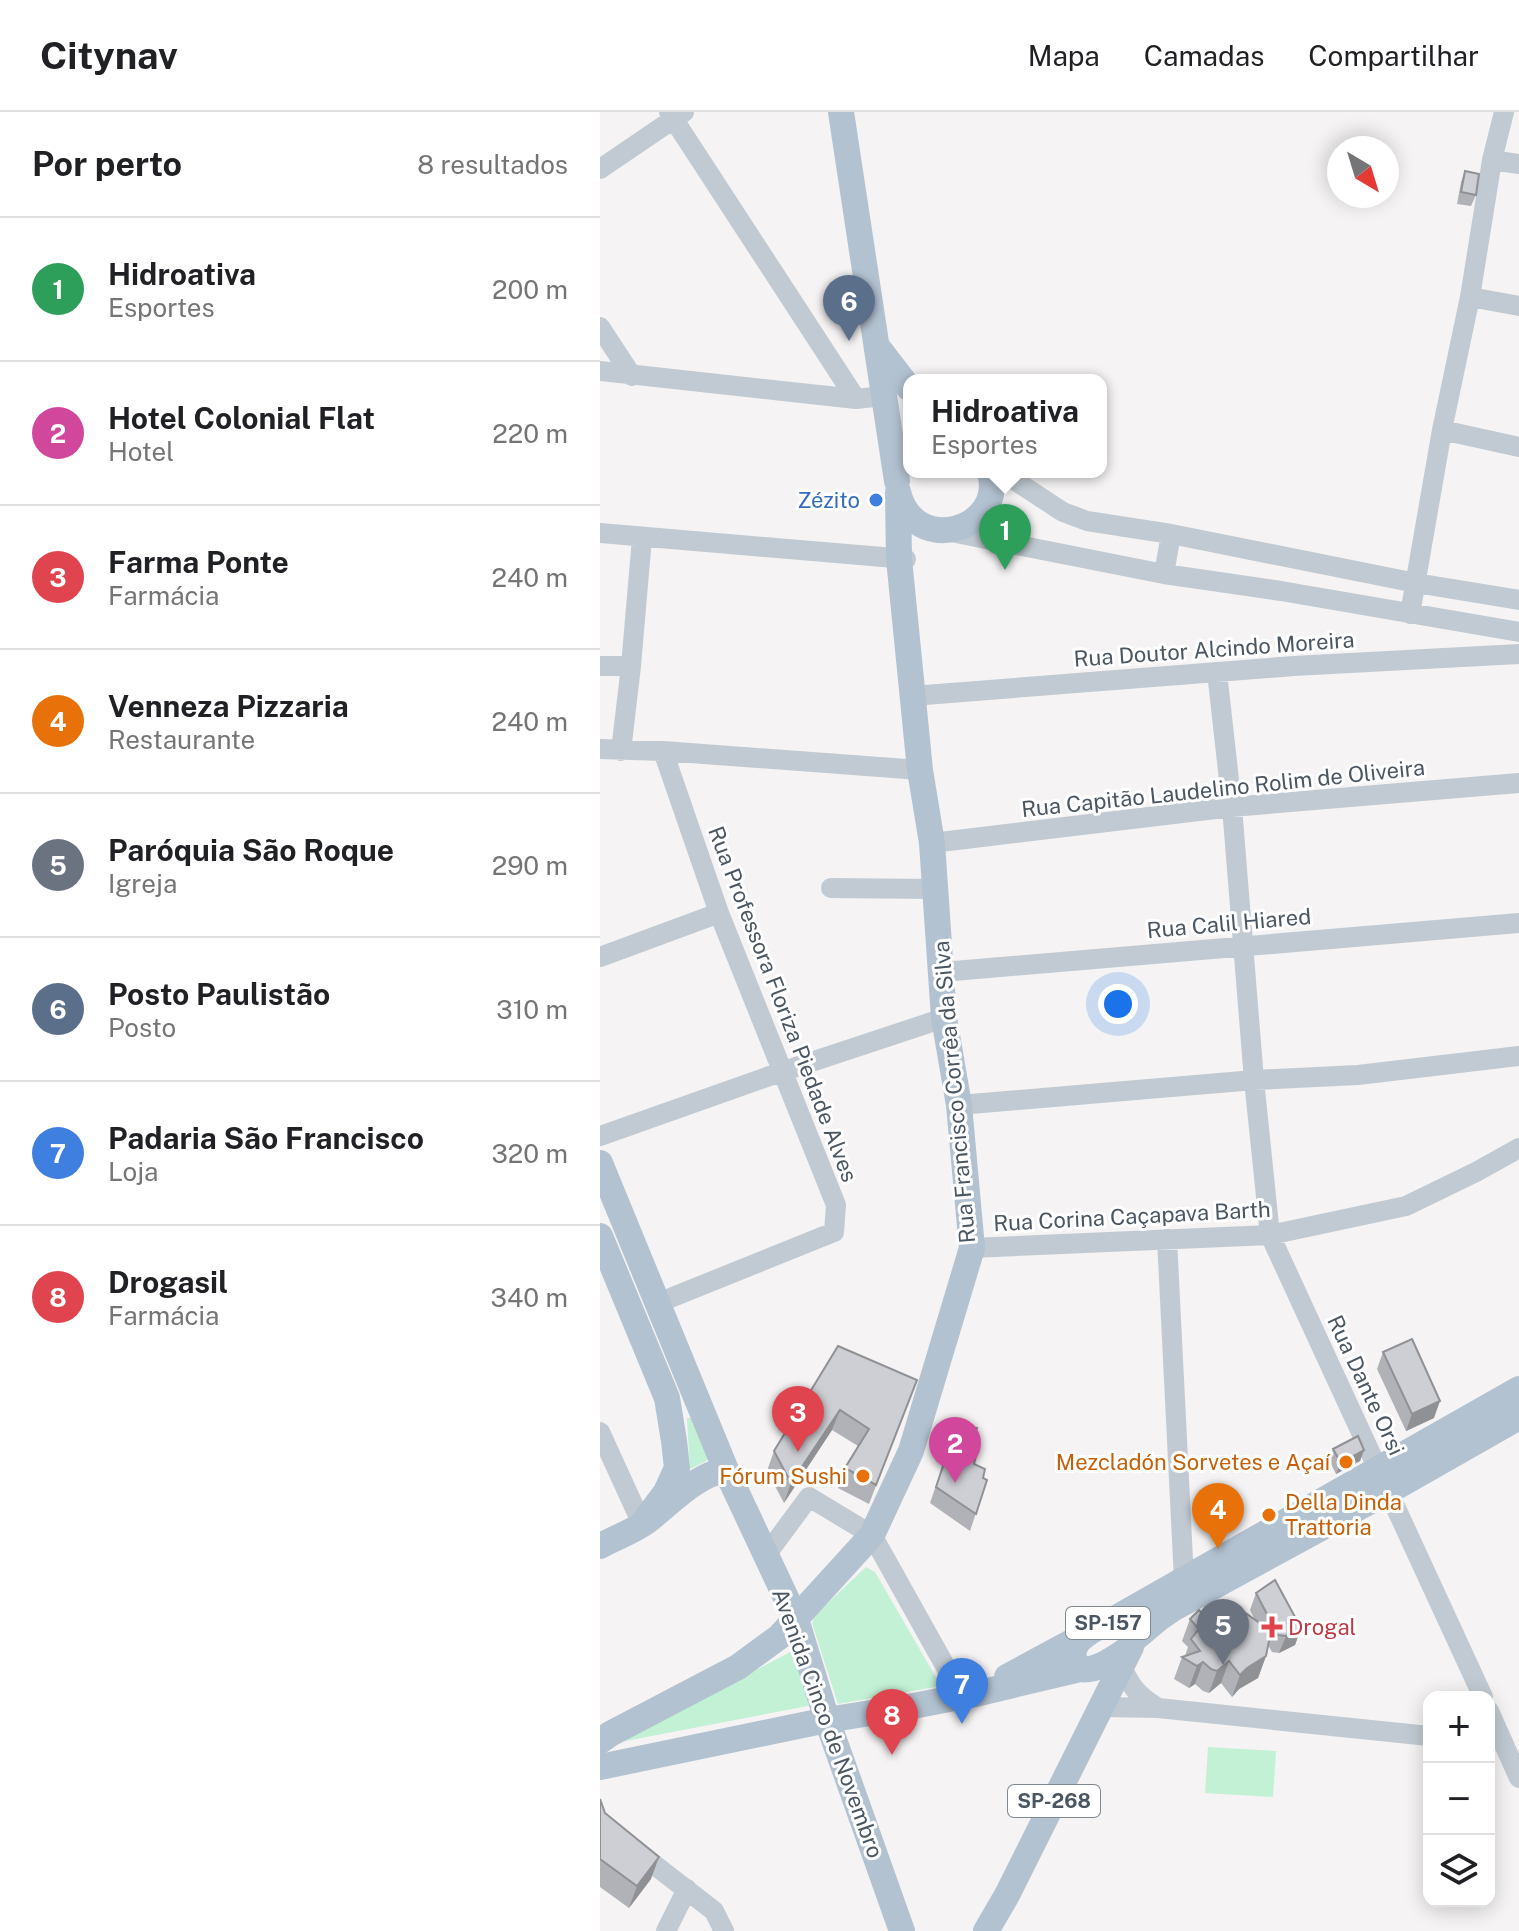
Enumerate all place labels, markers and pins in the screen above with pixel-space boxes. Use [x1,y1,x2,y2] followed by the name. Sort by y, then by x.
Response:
[823,275,875,341] pin: 6
[797,487,860,513] place label: Zézito
[867,491,885,509] marker: Zézito
[979,504,1031,570] pin: 1
[772,1386,824,1452] pin: 3
[929,1417,981,1483] pin: 2
[1056,1449,1331,1475] place label: Mezcladón Sorvetes e Açaí
[1337,1453,1355,1471] marker: Mezcladón Sorvetes e Açaí
[719,1463,847,1489] place label: Fórum Sushi
[854,1467,872,1485] marker: Fórum Sushi
[1192,1483,1244,1549] pin: 4
[1285,1489,1402,1540] place label: Della Dinda Trattoria
[1260,1506,1278,1524] marker: Della Dinda Trattoria
[1197,1599,1249,1665] pin: 5
[1288,1614,1356,1640] place label: Drogal
[1263,1618,1281,1636] marker: Drogal
[936,1658,988,1724] pin: 7
[866,1689,918,1755] pin: 8

